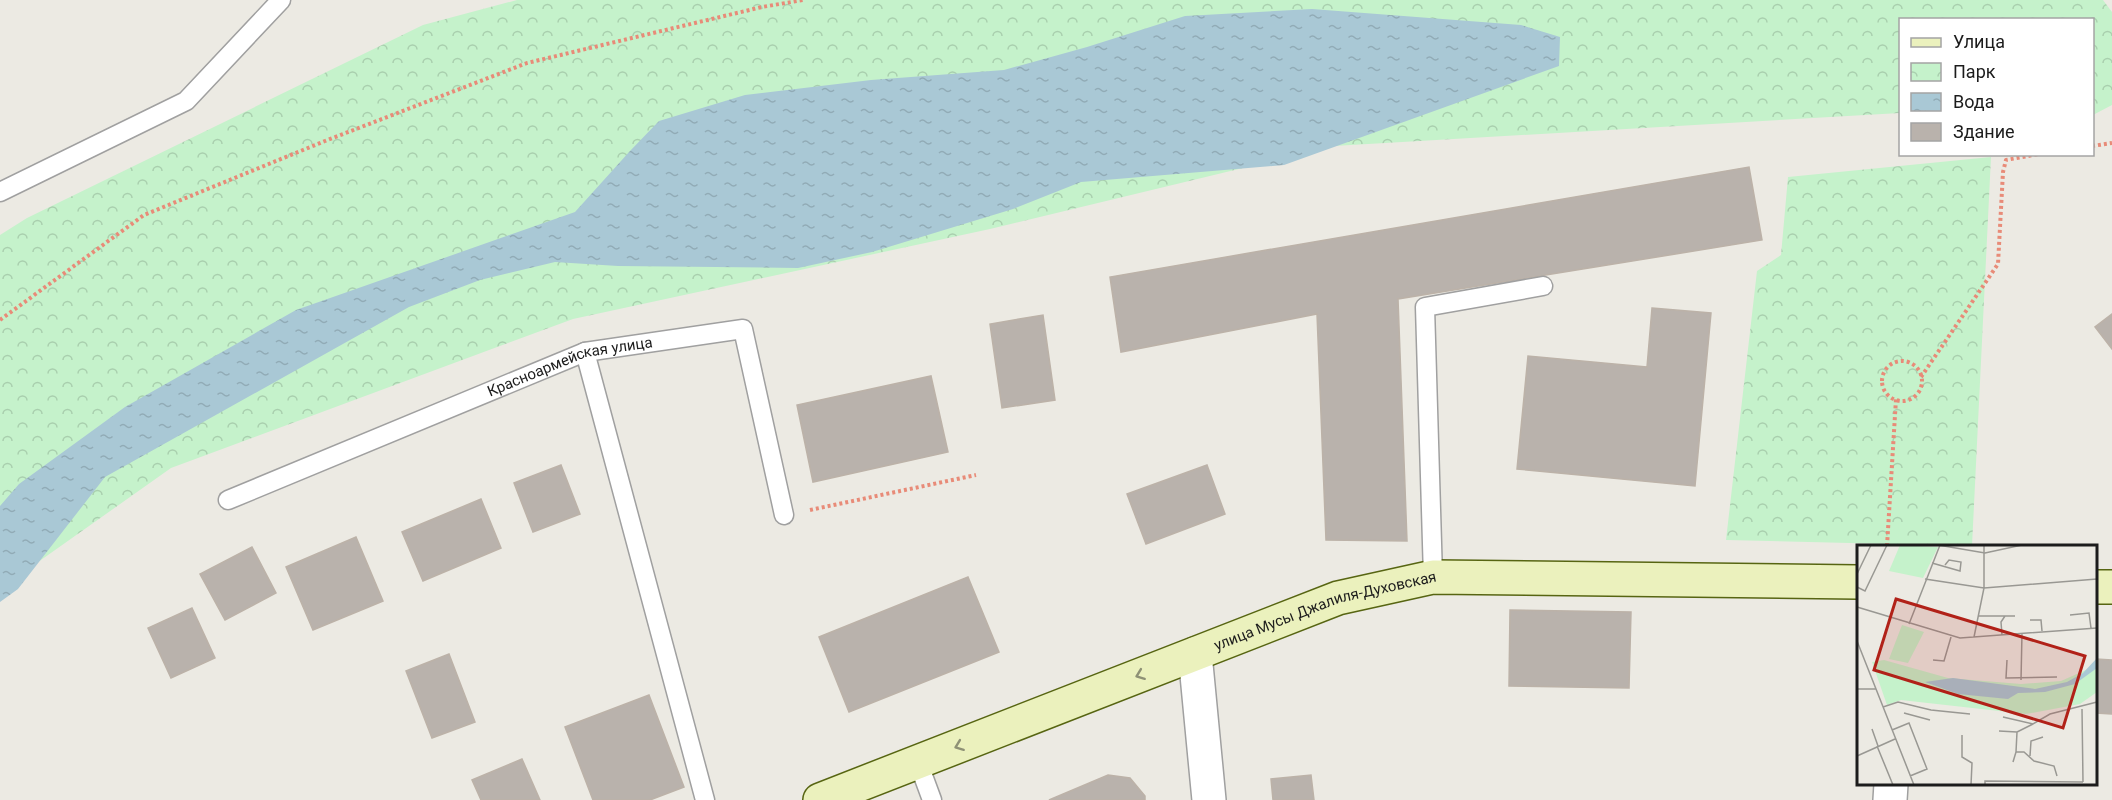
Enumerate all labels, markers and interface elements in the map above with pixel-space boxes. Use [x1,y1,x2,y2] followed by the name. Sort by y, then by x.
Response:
[1899,18,2094,156] legend
[1953,31,2005,52] text: Улица
[1953,61,1996,82] text: Парк
[1953,91,1995,112] text: Вода
[1953,121,2015,142] text: Здание
[485,333,654,400] street label: Красноармейская улица
[1857,545,2097,785] inset map
[1211,568,1438,655] street label: улица Мусы Джалиля-Духовская
[1135,668,1146,680] one-way arrow
[954,739,965,751] one-way arrow

